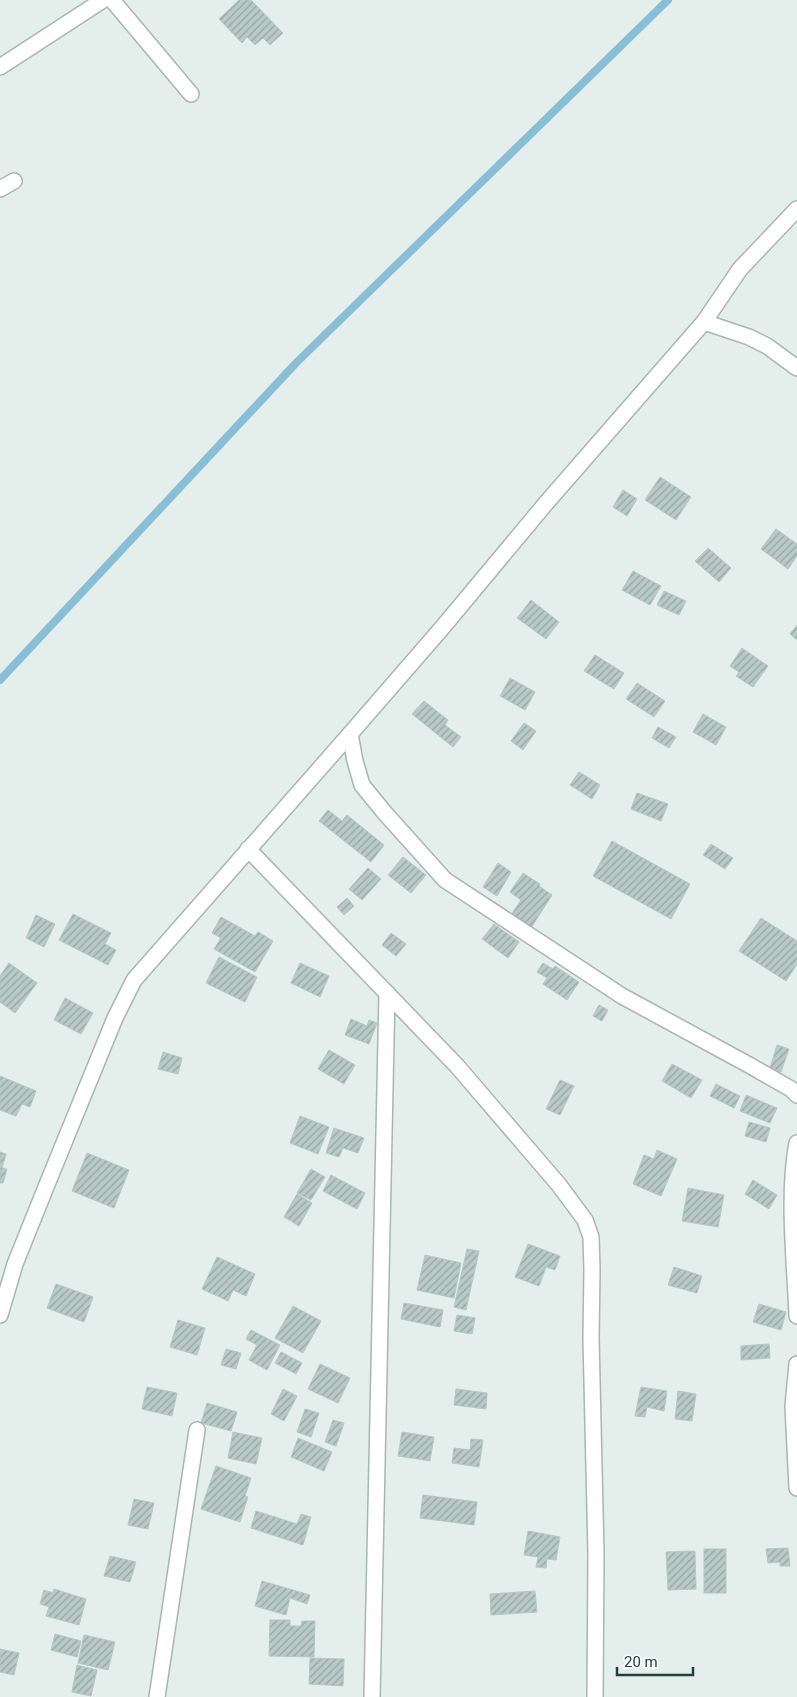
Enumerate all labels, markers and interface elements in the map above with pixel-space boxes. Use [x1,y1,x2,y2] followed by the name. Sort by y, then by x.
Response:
[617,1644,693,1676] scale bar
[624,1653,658,1671] text: 20 m

